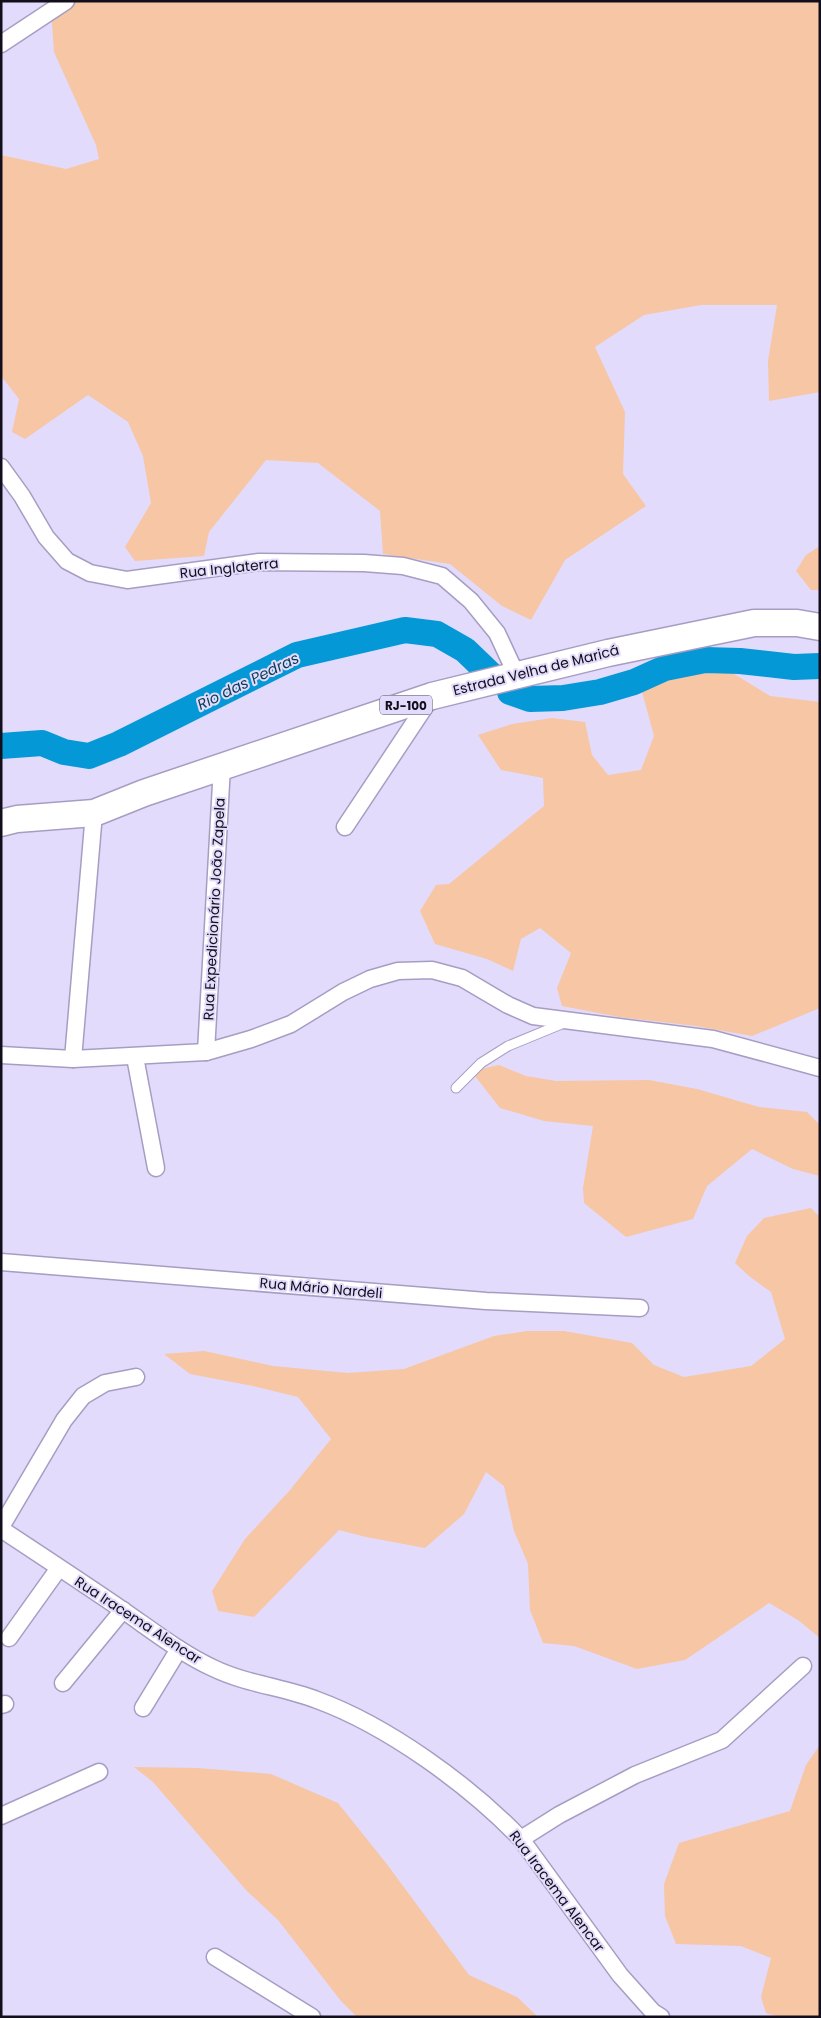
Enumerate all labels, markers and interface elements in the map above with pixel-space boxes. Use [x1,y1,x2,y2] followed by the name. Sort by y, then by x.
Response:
[179,553,279,583] street label: Rua Inglaterra
[451,640,621,700] street label: Estrada Velha de Maricá
[193,647,303,715] water label: Rio das Pedras
[380,696,432,714] road number: RJ-100
[198,797,230,1021] street label: Rua Expedicionário João Zapela
[259,1273,383,1303] street label: Rua Mário Nardeli
[71,1571,205,1669] street label: Rua Iracema Alencar
[505,1826,609,1956] street label: Rua Iracema Alencar

